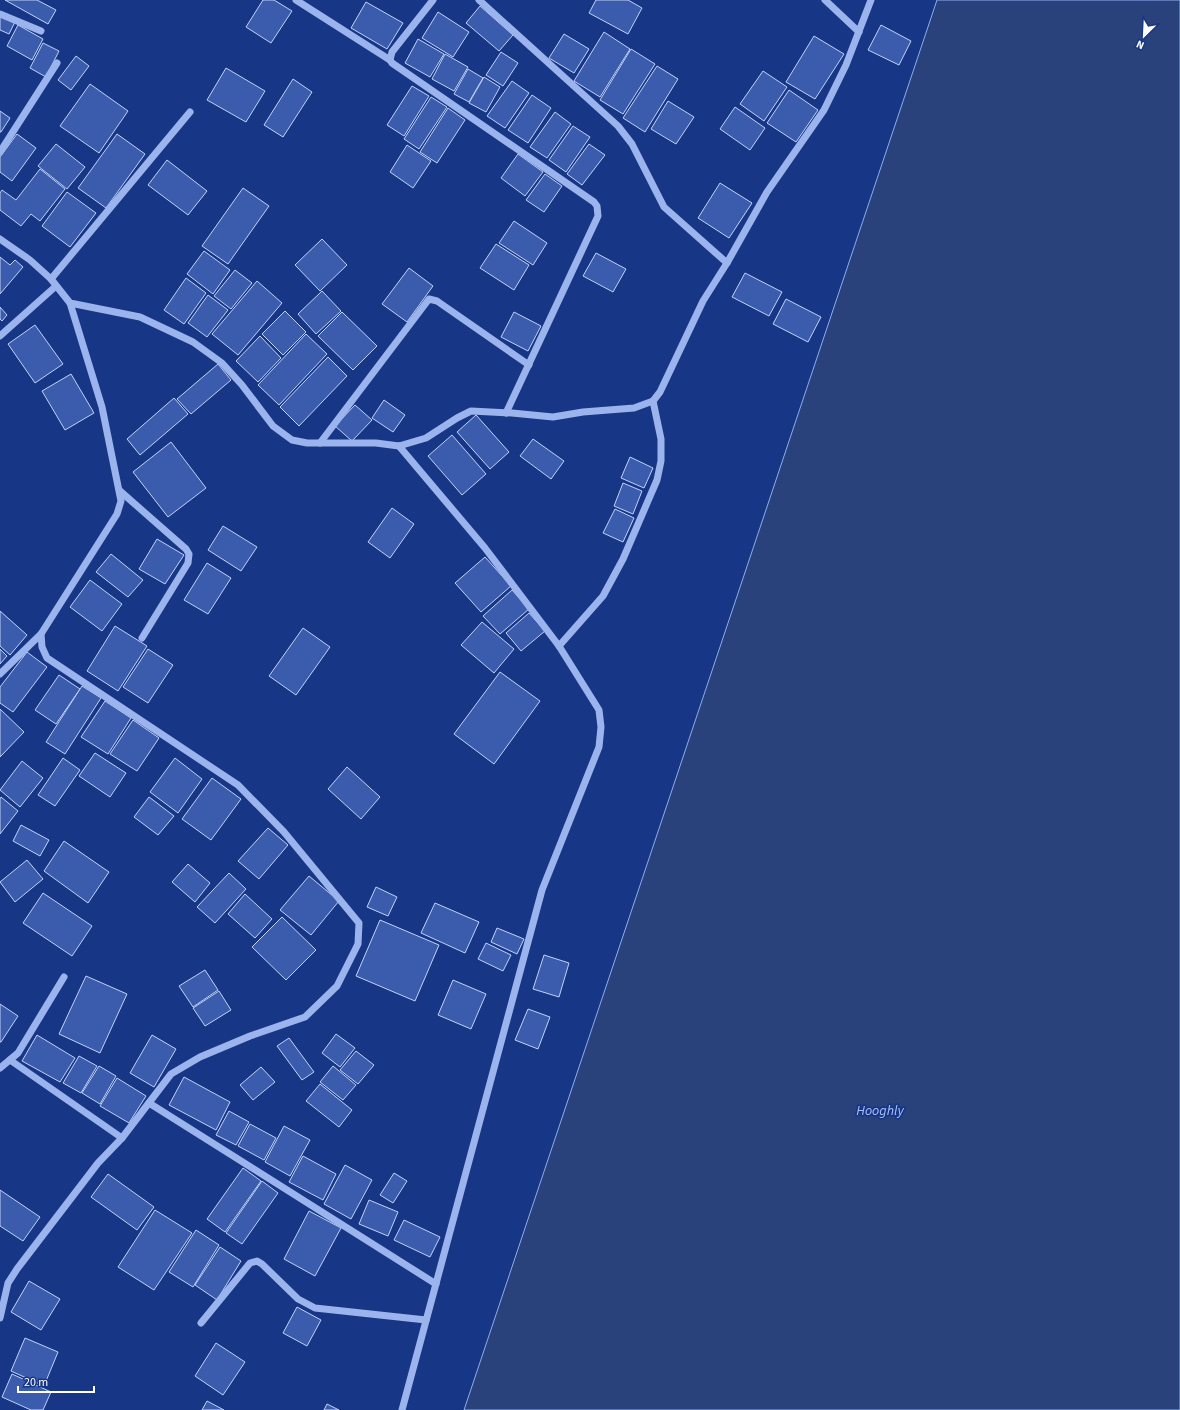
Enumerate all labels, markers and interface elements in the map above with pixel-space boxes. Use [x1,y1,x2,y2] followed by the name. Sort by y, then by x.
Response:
[1124,16,1164,56] north arrow
[1134,36,1147,53] text: N
[856,1101,905,1121] water label: Hooghly
[18,1368,94,1394] scale bar
[24,1374,48,1391] text: 20 m

